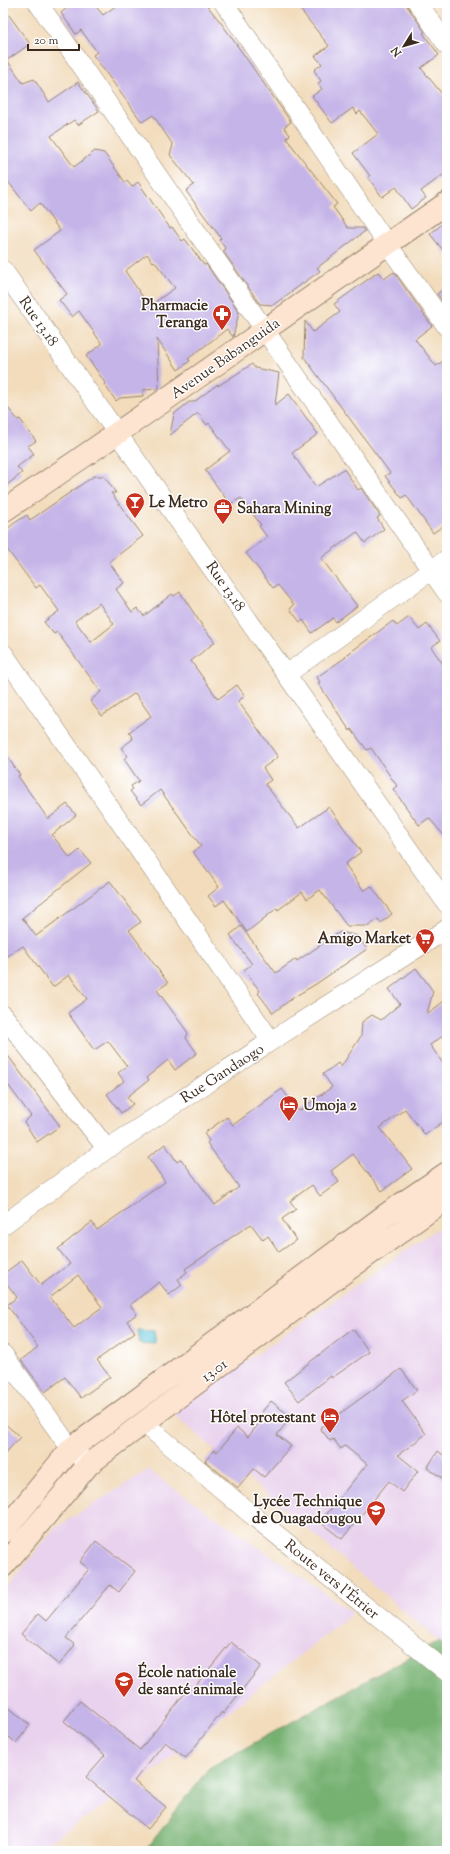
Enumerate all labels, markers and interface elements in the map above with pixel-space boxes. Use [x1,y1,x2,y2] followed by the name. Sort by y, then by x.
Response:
[28,26,79,52] scale bar
[384,26,424,66] north arrow
[34,32,59,50] text: 20 m
[388,43,406,61] text: N
[13,293,63,351] street label: Rue 13.18
[141,296,208,334] place label: Pharmacie Teranga
[211,303,233,331] pharmacy icon: Pharmacie Teranga
[167,314,285,405] street label: Avenue Babanguida
[124,491,146,519] bar icon: Le Metro
[149,493,208,514] place label: Le Metro
[212,497,234,525] office icon: Sahara Mining
[237,499,332,520] place label: Sahara Mining
[200,558,250,616] street label: Rue 13.18
[414,927,436,955] supermarket icon: Amigo Market
[318,929,412,950] place label: Amigo Market
[177,1039,269,1109] street label: Rue Gandaogo
[278,1094,300,1122] hotel icon: Umoja 2
[303,1096,358,1117] place label: Umoja 2
[198,1355,232,1388] street label: 13.01
[319,1406,341,1434] hotel icon: Hôtel protestant
[211,1408,317,1429] place label: Hôtel protestant
[252,1492,362,1530] place label: Lycée Technique de Ouagadougou
[365,1499,387,1527] school or university icon: Lycée Technique de Ouagadougou
[279,1535,384,1625] street label: Route vers l'Étrier
[138,1661,244,1701] place label: École nationale de santé animale
[113,1670,135,1698] school or university icon: École nationale de santé animale

